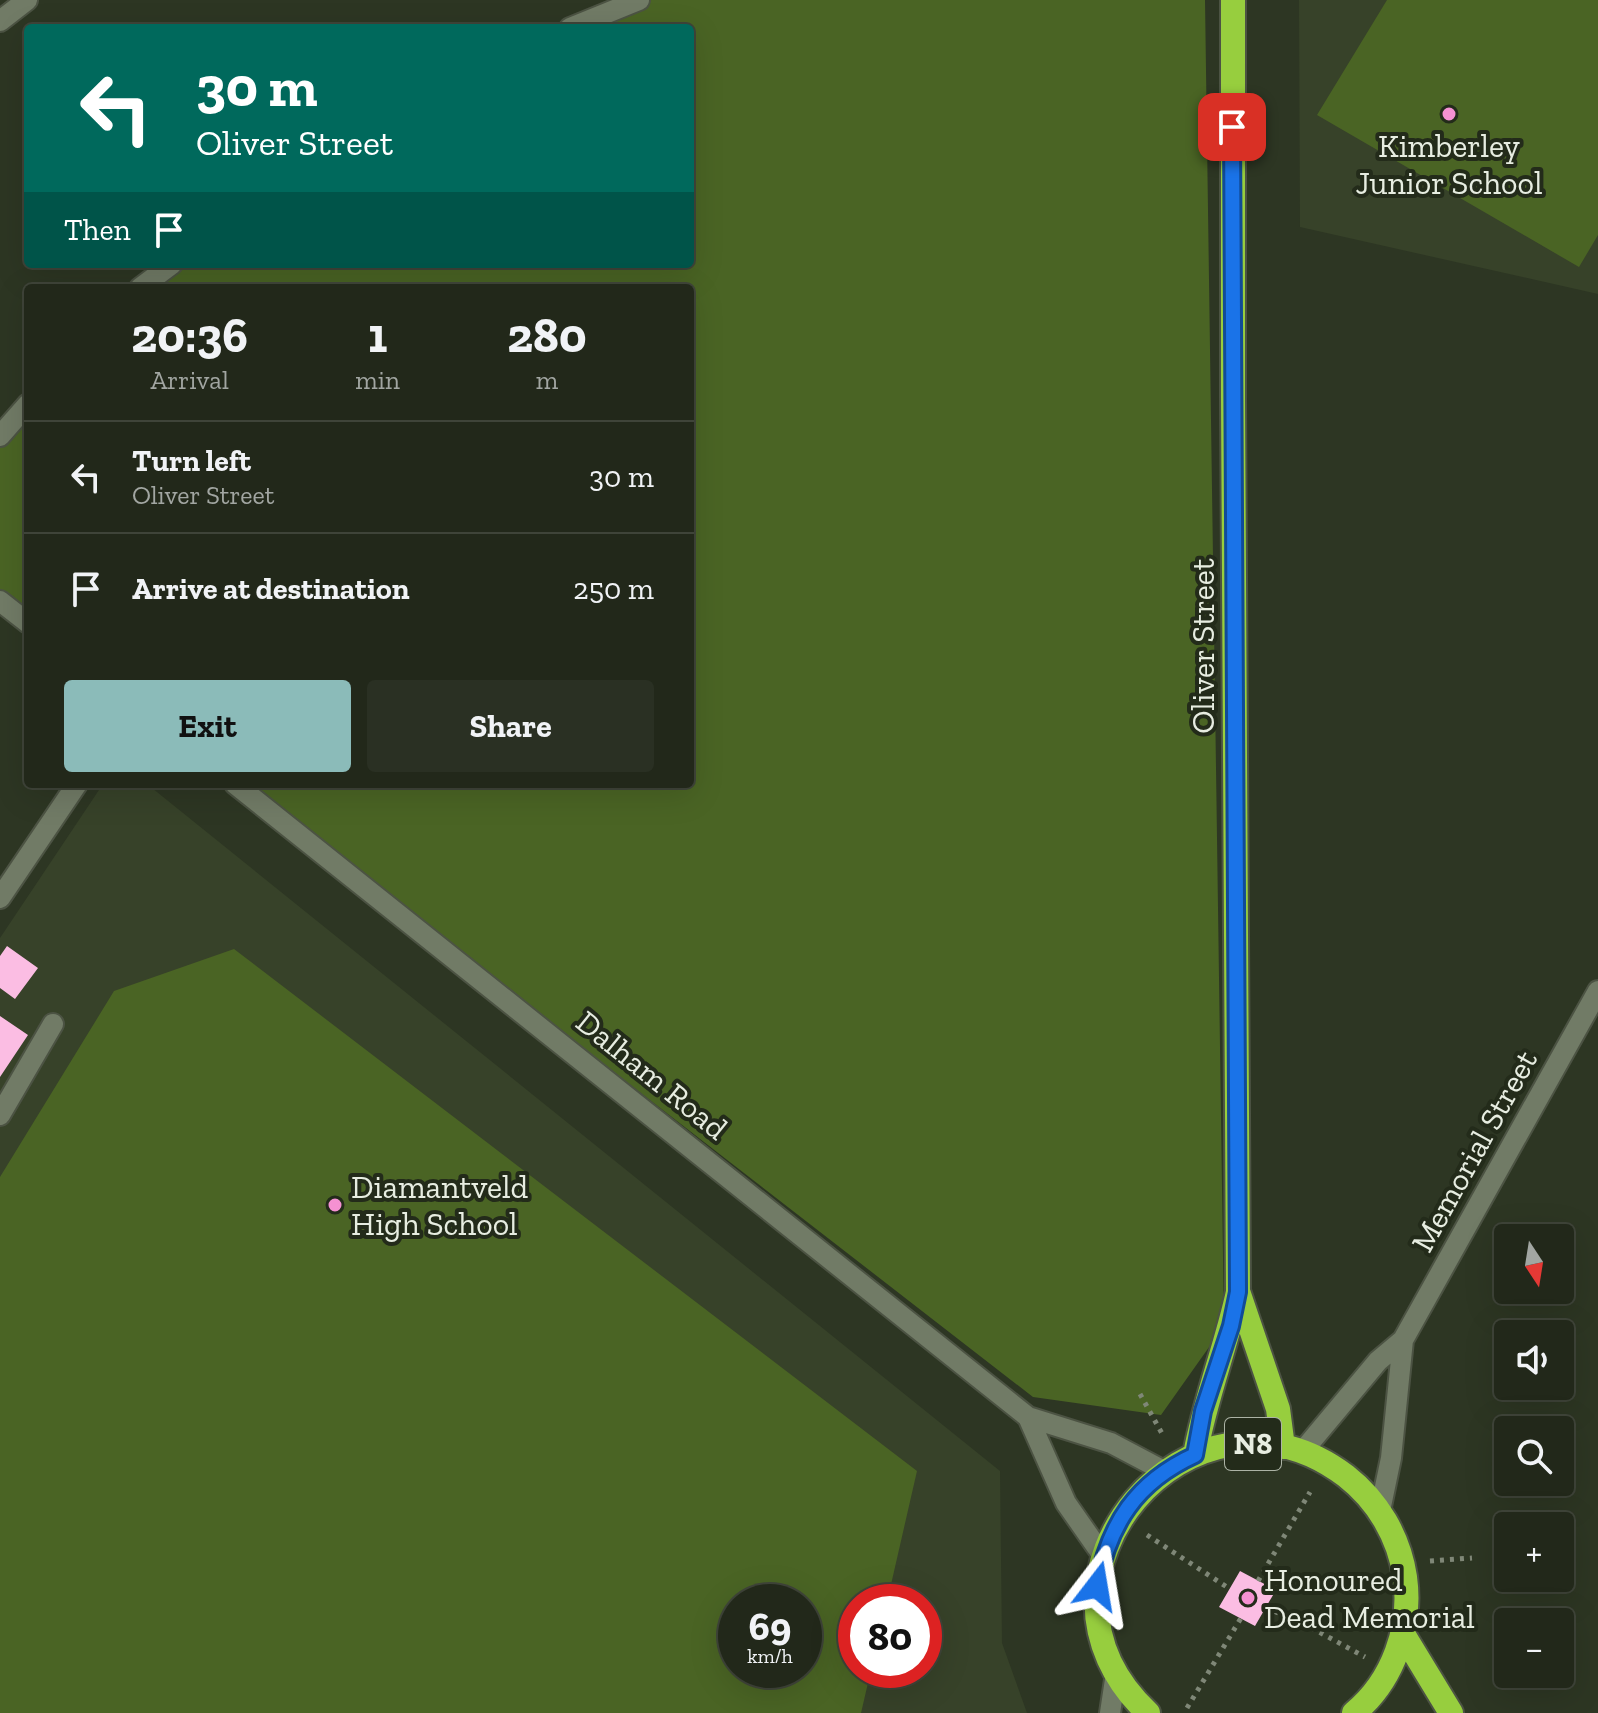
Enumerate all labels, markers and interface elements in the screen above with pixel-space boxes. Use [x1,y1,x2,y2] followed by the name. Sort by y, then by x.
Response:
[196,53,318,120] text: 30 m
[64,56,168,160] icon: left
[1198,93,1266,161] pin
[1210,105,1254,149] icon: arrive
[1440,105,1458,123] marker: Kimberley Junior School
[196,121,393,164] text: Oliver Street
[1356,127,1542,202] place label: Kimberley Junior School
[147,208,191,252] icon: arrive
[64,212,131,248] text: Then
[131,307,248,364] text: 20:36
[368,307,387,364] text: 1
[507,307,587,364] text: 280
[151,364,229,396] text: Arrival
[355,364,400,396] text: min
[536,364,558,396] text: m
[132,443,251,479] text: Turn left
[64,455,108,499] icon: left
[589,459,654,495] text: 30 m
[132,479,274,511] text: Oliver Street
[1184,558,1222,734] street label: Oliver Street
[64,567,108,611] icon: arrive
[132,571,409,607] text: Arrive at destination
[573,571,654,607] text: 250 m
[64,680,351,772] button: Exit
[367,680,654,772] button: Share
[569,1003,736,1148] street label: Dalham Road
[1403,1043,1545,1258] street label: Memorial Street
[351,1168,529,1243] place label: Diamantveld High School
[326,1196,344,1214] marker: Diamantveld High School
[1494,1224,1574,1304] north arrow
[1494,1224,1574,1688] map controls
[1494,1320,1574,1400] button: sound
[1494,1416,1574,1496] button: search
[1225,1418,1281,1470] road number: N8
[1494,1512,1574,1592] button: +
[1055,1544,1139,1628] position arrow
[1264,1561,1475,1636] place label: Honoured Dead Memorial
[838,1584,942,1688] speed limit sign: 80
[1239,1589,1257,1607] marker: Honoured Dead Memorial
[749,1602,791,1650] text: 69
[1494,1608,1574,1688] button: −
[747,1644,793,1668] text: km/h

